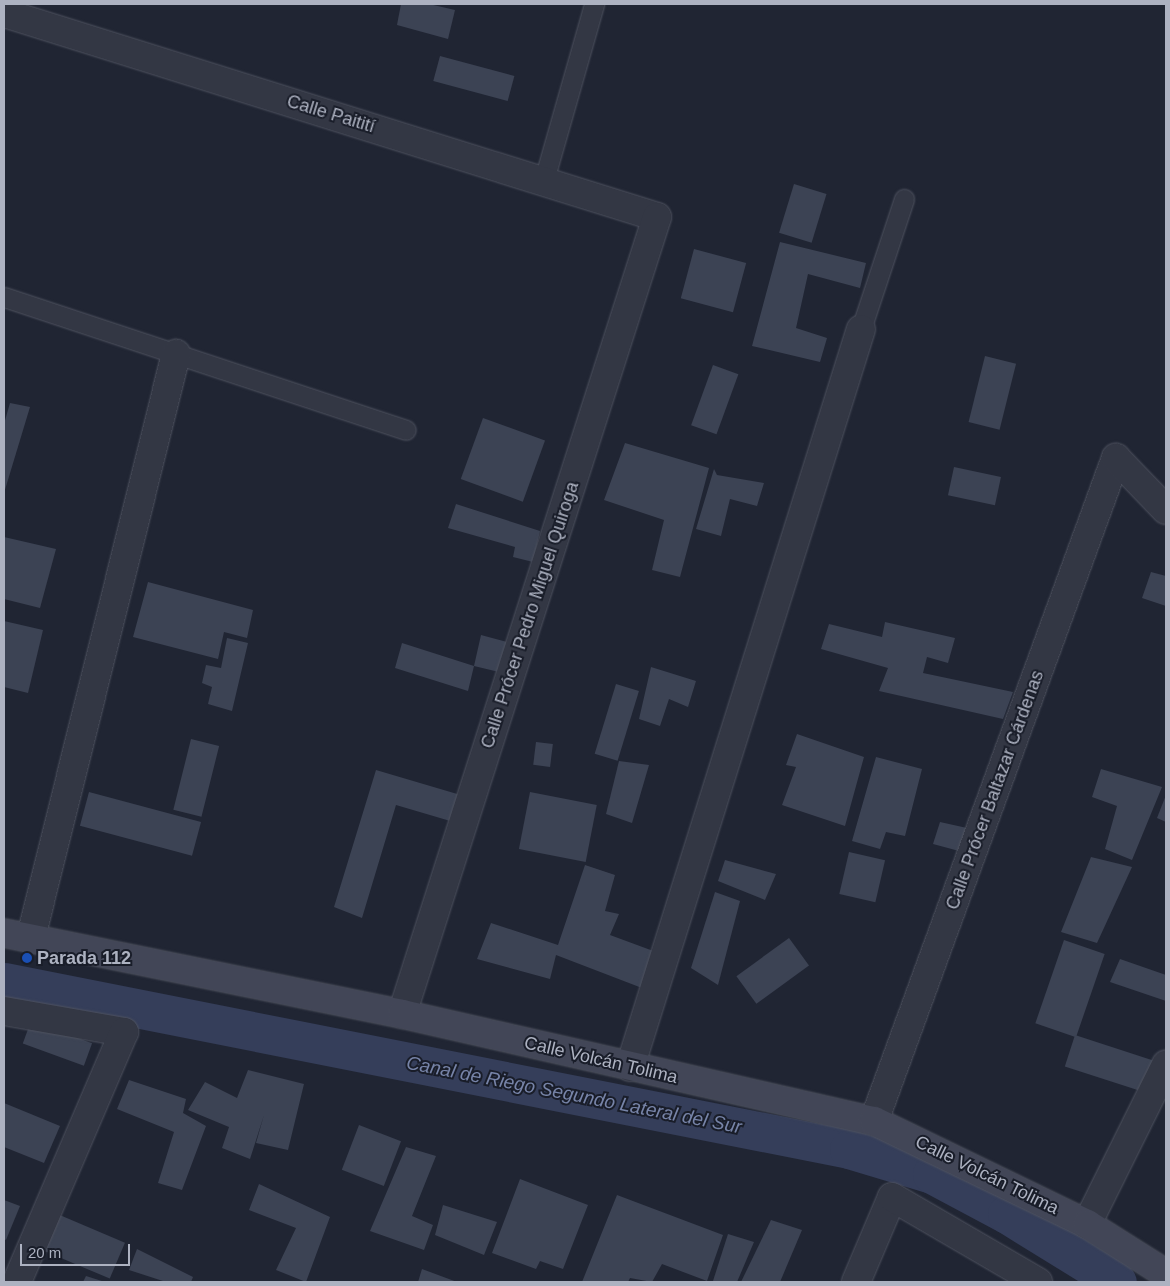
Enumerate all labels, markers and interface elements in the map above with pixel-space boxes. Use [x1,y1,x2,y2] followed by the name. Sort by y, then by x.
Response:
[284,90,378,138] street label: Calle Paitití
[477,479,583,751] street label: Calle Prócer Pedro Miguel Quiroga
[942,667,1048,913] street label: Calle Prócer Baltazar Cárdenas
[37,947,131,969] place label: Parada 112
[21,952,33,964] marker: Parada 112
[522,1032,680,1088] street label: Calle Volcán Tolima
[404,1051,744,1139] water label: Canal de Riego Segundo Lateral del Sur
[912,1131,1062,1219] street label: Calle Volcán Tolima
[22,1234,132,1266] scale bar
[28,1244,61,1261] text: 20 m

